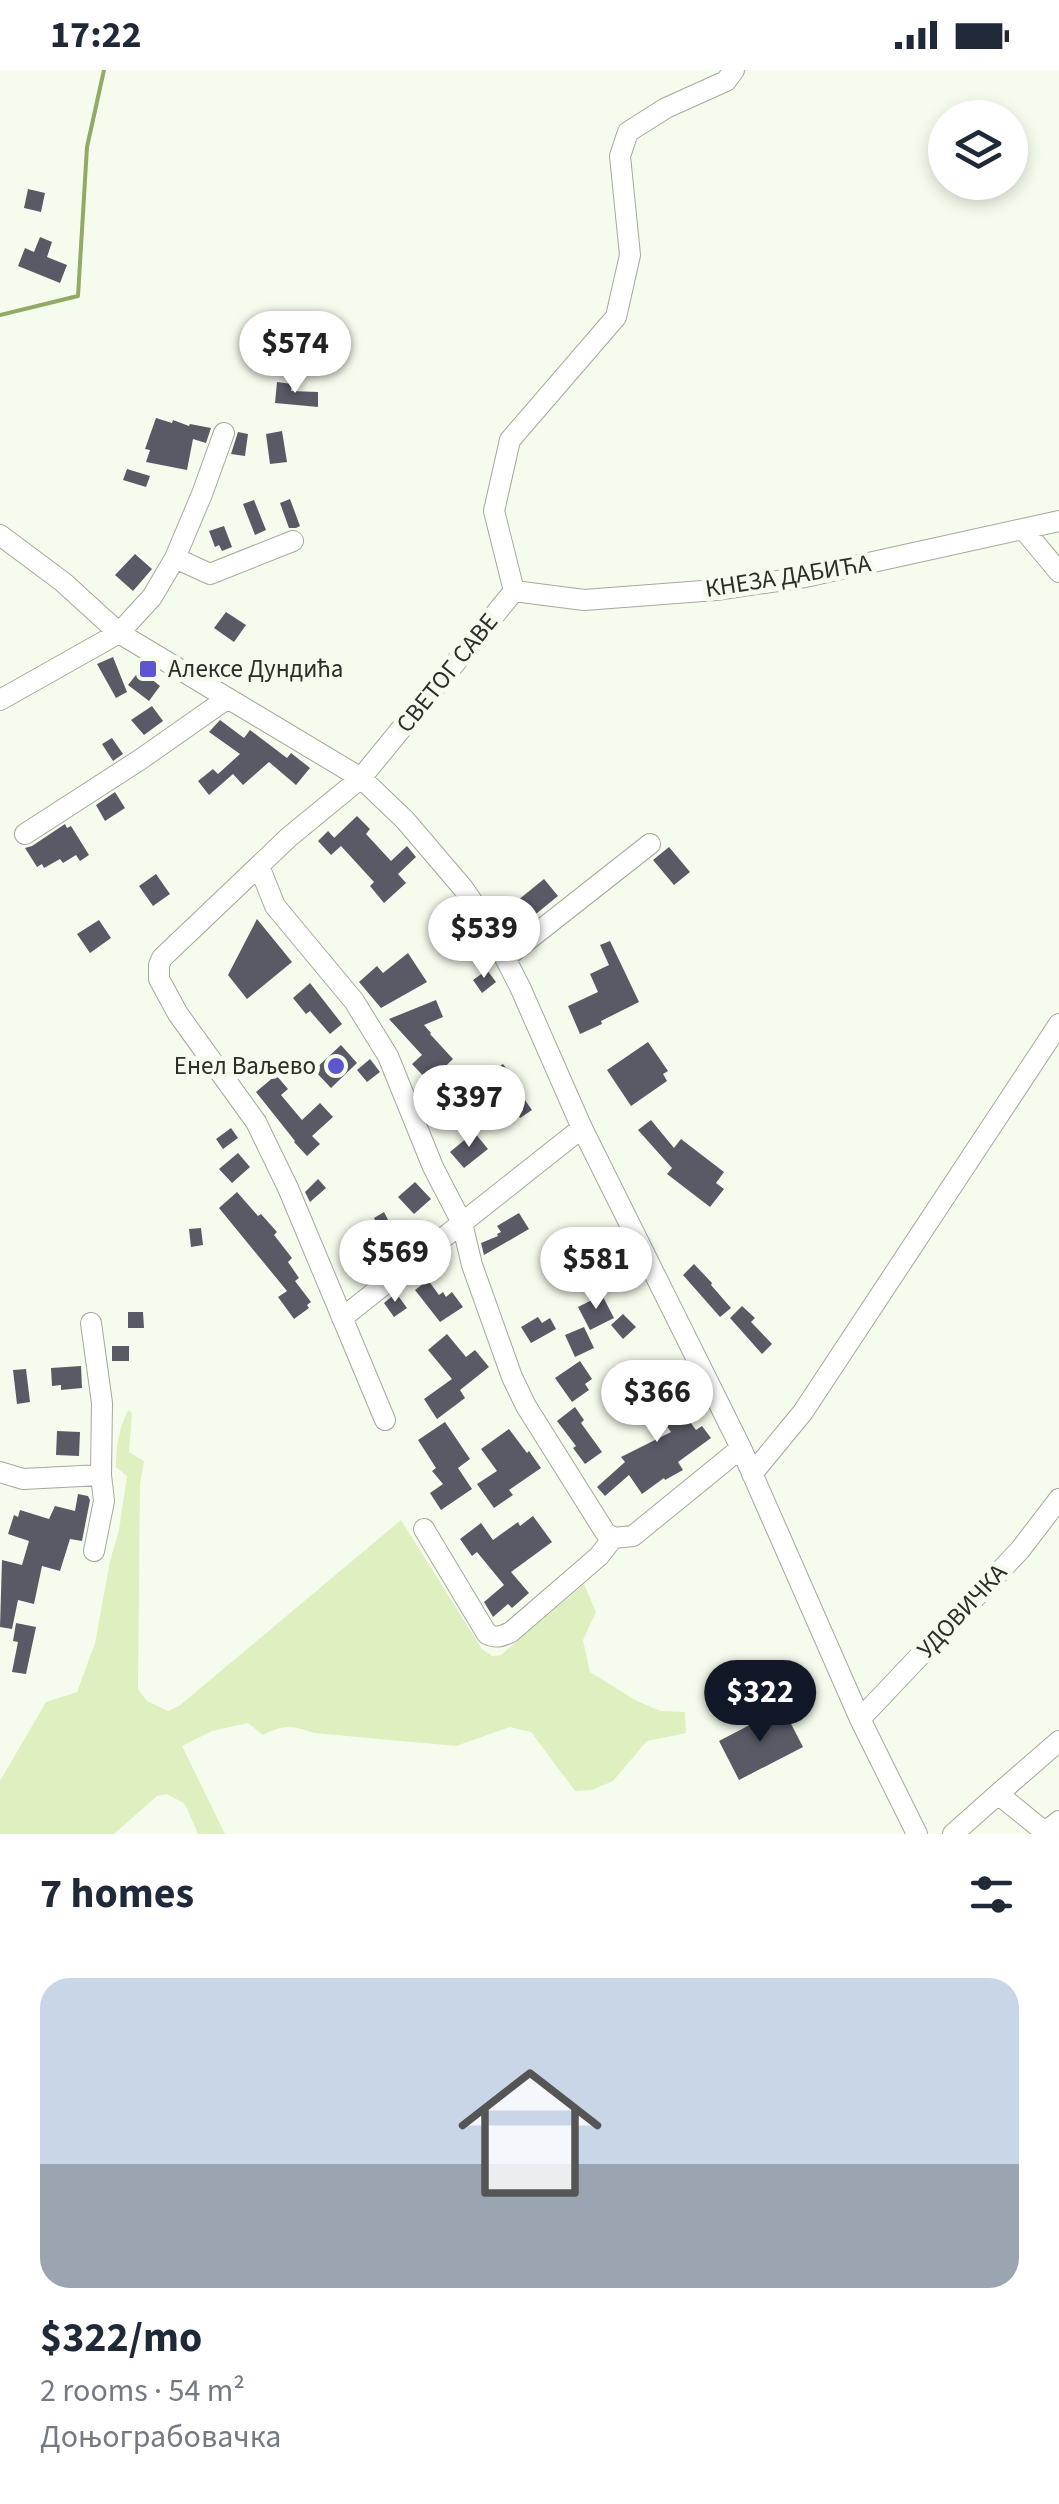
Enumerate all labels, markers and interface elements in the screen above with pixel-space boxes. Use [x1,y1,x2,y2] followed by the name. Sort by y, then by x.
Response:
[50,8,142,62] text: 17:22
[928,100,1028,200] map controls
[928,100,1028,200] button: layers
[236,311,354,396] pin: $574
[261,320,329,366] text: $574
[703,545,874,607] street label: КНЕЗА ДАБИЋА
[387,605,507,741] street label: СВЕТОГ САВЕ
[168,651,343,687] place label: Алексе Дундића
[137,658,159,680] marker: Алексе Дундића
[425,896,543,981] pin: $539
[450,905,518,951] text: $539
[174,1048,316,1084] place label: Енел Ваљево
[325,1055,347,1077] marker: Енел Ваљево
[410,1065,528,1150] pin: $397
[435,1074,503,1120] text: $397
[336,1220,454,1305] pin: $569
[537,1227,655,1312] pin: $581
[361,1229,429,1275] text: $569
[562,1236,630,1282] text: $581
[598,1360,716,1445] pin: $366
[623,1369,691,1415] text: $366
[909,1555,1016,1666] street label: УДОВИЧКА
[701,1660,819,1745] pin: $322
[726,1669,794,1715] text: $322
[40,1864,194,1924] text: 7 homes
[964,1867,1019,1922] icon: filters
[440,2043,620,2223] icon: home
[40,2308,202,2368] text: $322/mo
[40,2368,245,2414] text: 2 rooms · 54 m²
[40,2414,281,2460] text: Доњограбовачка

